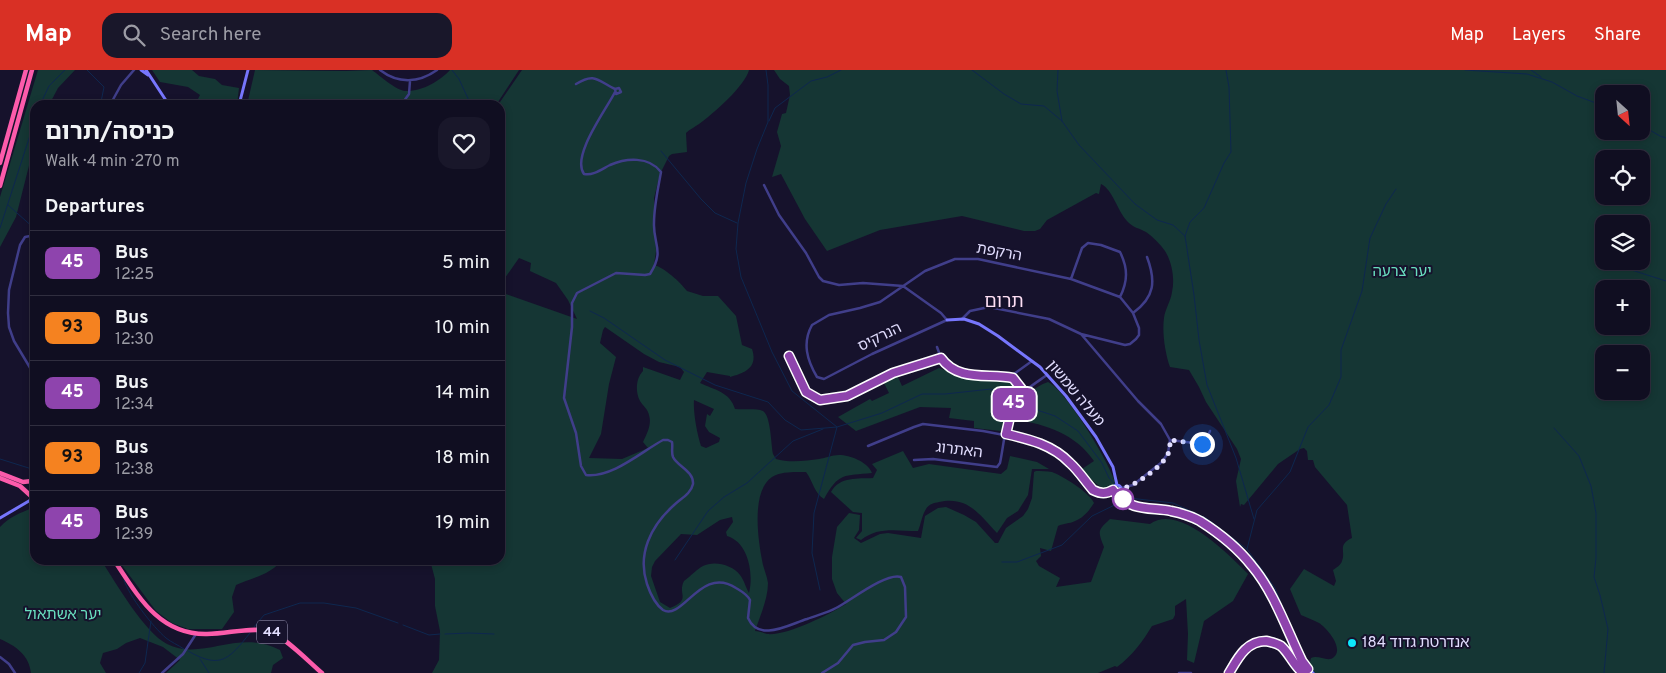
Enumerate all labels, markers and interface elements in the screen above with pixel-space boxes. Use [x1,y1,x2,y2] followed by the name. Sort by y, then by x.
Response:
[102,13,452,58] search box
[25,20,72,50] text: Map
[120,21,148,49] icon: search
[160,23,261,47] text: Search here
[1450,24,1484,47] text: Map
[1512,24,1566,47] text: Layers
[1594,24,1641,47] text: Share
[1595,85,1650,140] north arrow
[1595,85,1650,400] map controls
[438,117,490,169] button: heart
[45,118,174,148] text: כניסה/תרום
[1595,150,1650,205] button: locate
[45,152,180,172] text: Walk · 4 min · 270 m
[45,195,145,219] text: Departures
[1595,215,1650,270] button: layers
[975,240,1023,266] street label: הרקפת
[115,241,149,265] text: Bus
[61,251,84,274] text: 45
[442,251,490,275] text: 5 min
[1372,263,1432,282] park label: יער צרעה
[115,265,154,285] text: 12:25
[1595,280,1650,335] button: +
[984,291,1024,314] district label: תרום
[115,306,149,330] text: Bus
[62,316,83,339] text: 93
[435,316,490,340] text: 10 min
[855,319,905,357] street label: הנרקיס
[115,330,154,350] text: 12:30
[1595,345,1650,400] button: −
[1042,357,1108,431] street label: מעלה שמשון
[115,371,149,395] text: Bus
[61,381,84,404] text: 45
[435,381,490,405] text: 14 min
[992,388,1036,420] line badge: 45
[1003,392,1025,415] text: 45
[115,395,154,415] text: 12:34
[1190,432,1215,457] your location
[115,436,149,460] text: Bus
[934,439,984,463] street label: האתרוג
[62,446,83,469] text: 93
[435,446,490,470] text: 18 min
[115,460,154,480] text: 12:38
[1112,488,1134,510] unlabelled marker
[115,501,149,525] text: Bus
[61,511,84,534] text: 45
[435,511,490,535] text: 19 min
[115,525,153,545] text: 12:39
[25,606,101,625] park label: יער אשתאול
[257,620,287,644] road number: 44
[1362,634,1470,653] place label: אנדרטת גדוד 184
[1346,637,1358,649] marker: אנדרטת גדוד 184

